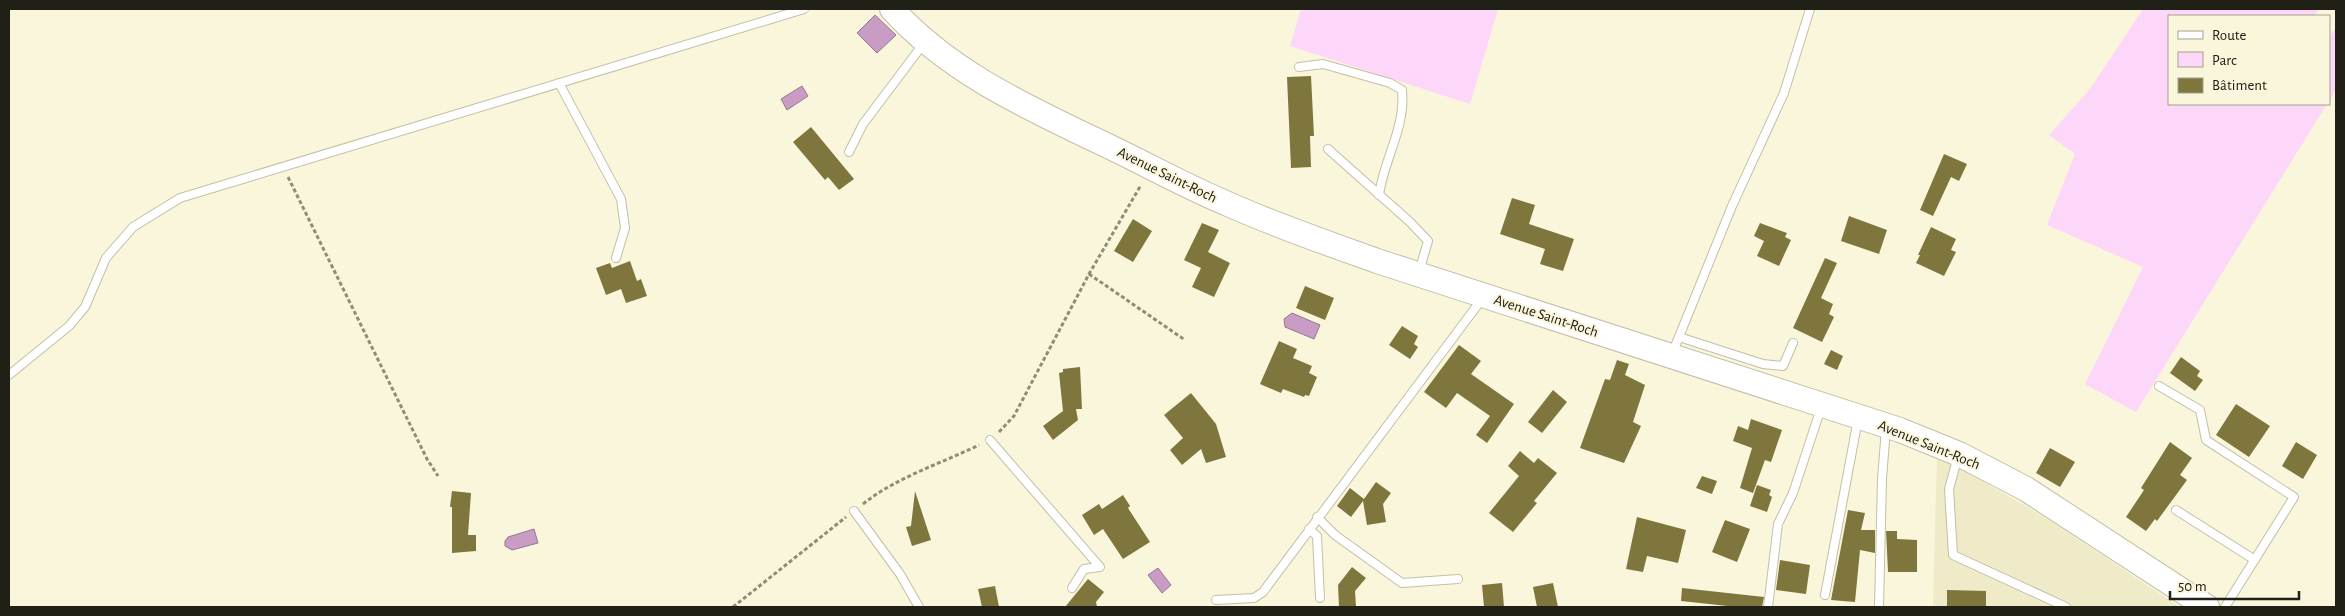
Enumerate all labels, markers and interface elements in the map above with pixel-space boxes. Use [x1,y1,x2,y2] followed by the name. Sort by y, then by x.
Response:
[2168,15,2330,105] legend
[2212,28,2246,43] text: Route
[2212,53,2237,68] text: Parc
[2212,78,2267,93] text: Bâtiment
[1115,144,1219,206] street label: Avenue Saint-Roch
[1492,292,1600,340] street label: Avenue Saint-Roch
[1876,418,1982,472] street label: Avenue Saint-Roch
[2170,568,2299,600] scale bar
[2178,579,2207,594] text: 50 m

